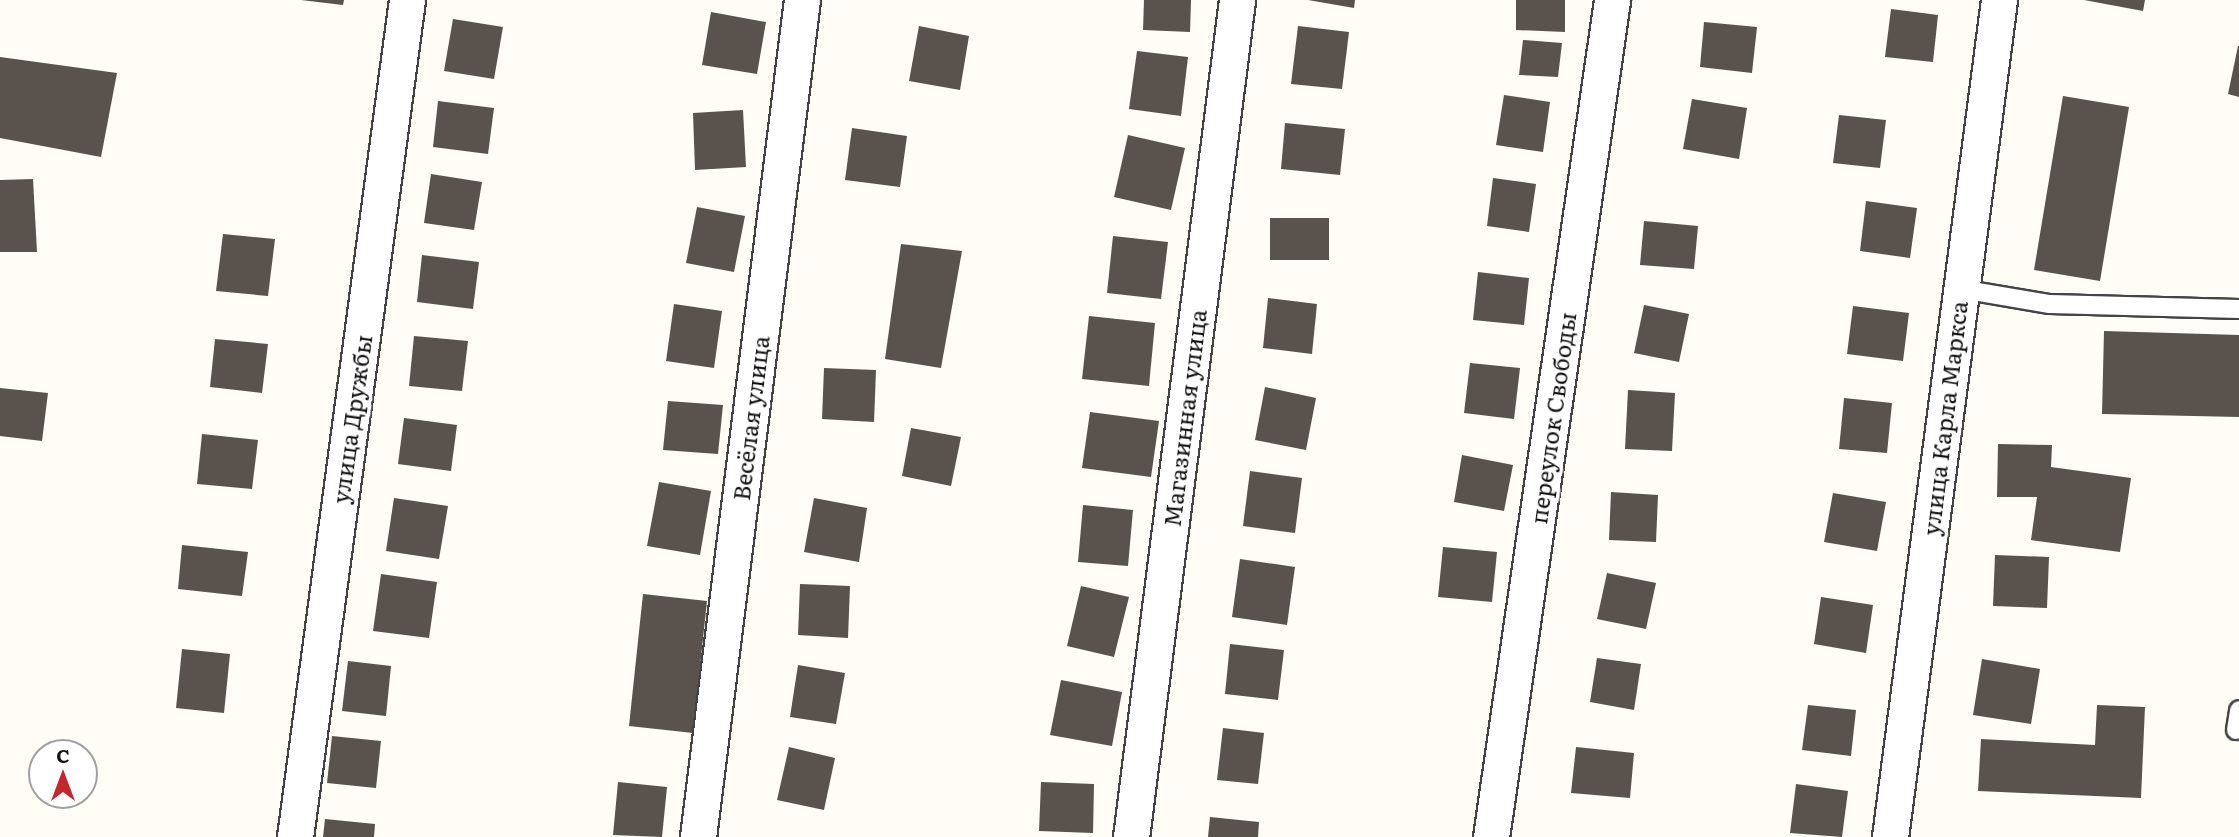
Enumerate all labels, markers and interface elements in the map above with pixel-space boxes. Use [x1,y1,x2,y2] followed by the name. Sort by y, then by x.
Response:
[1916,299,1972,537] street label: улица Карла Маркса
[1157,308,1211,528] street label: Магазинная улица
[1523,310,1581,526] street label: переулок Свободы
[325,333,377,505] street label: улица Дружбы
[726,334,774,502] street label: Весёлая улица
[28,739,98,809] north arrow
[56,741,70,769] text: С

